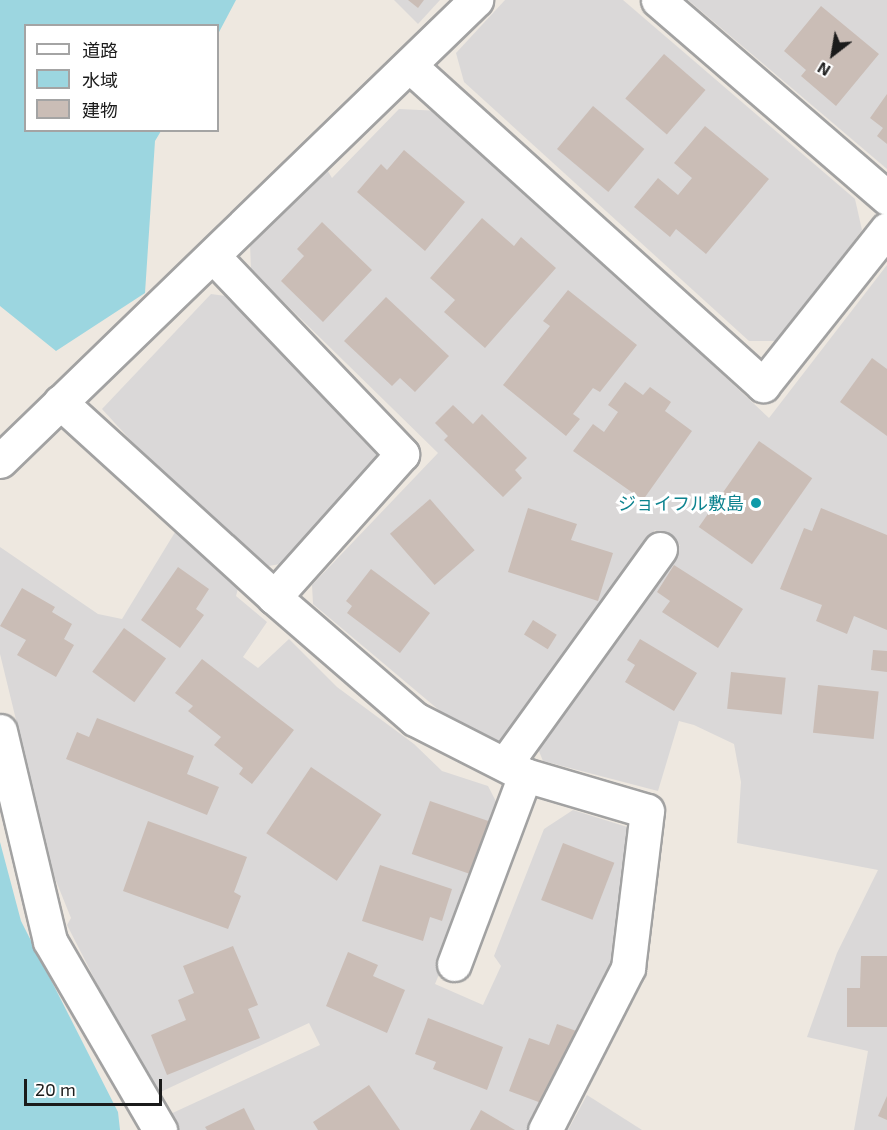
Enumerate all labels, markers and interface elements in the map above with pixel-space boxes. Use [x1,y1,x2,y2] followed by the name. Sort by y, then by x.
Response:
[24,24,219,132] legend
[803,24,863,84] north arrow
[82,39,118,61] text: 道路
[814,59,833,81] text: N
[82,69,118,91] text: 水域
[82,99,118,121] text: 建物
[618,492,744,514] place label: ジョイフル敷島
[749,496,763,510] marker: ジョイフル敷島
[27,1067,165,1105] scale bar
[35,1078,76,1100] text: 20 m

